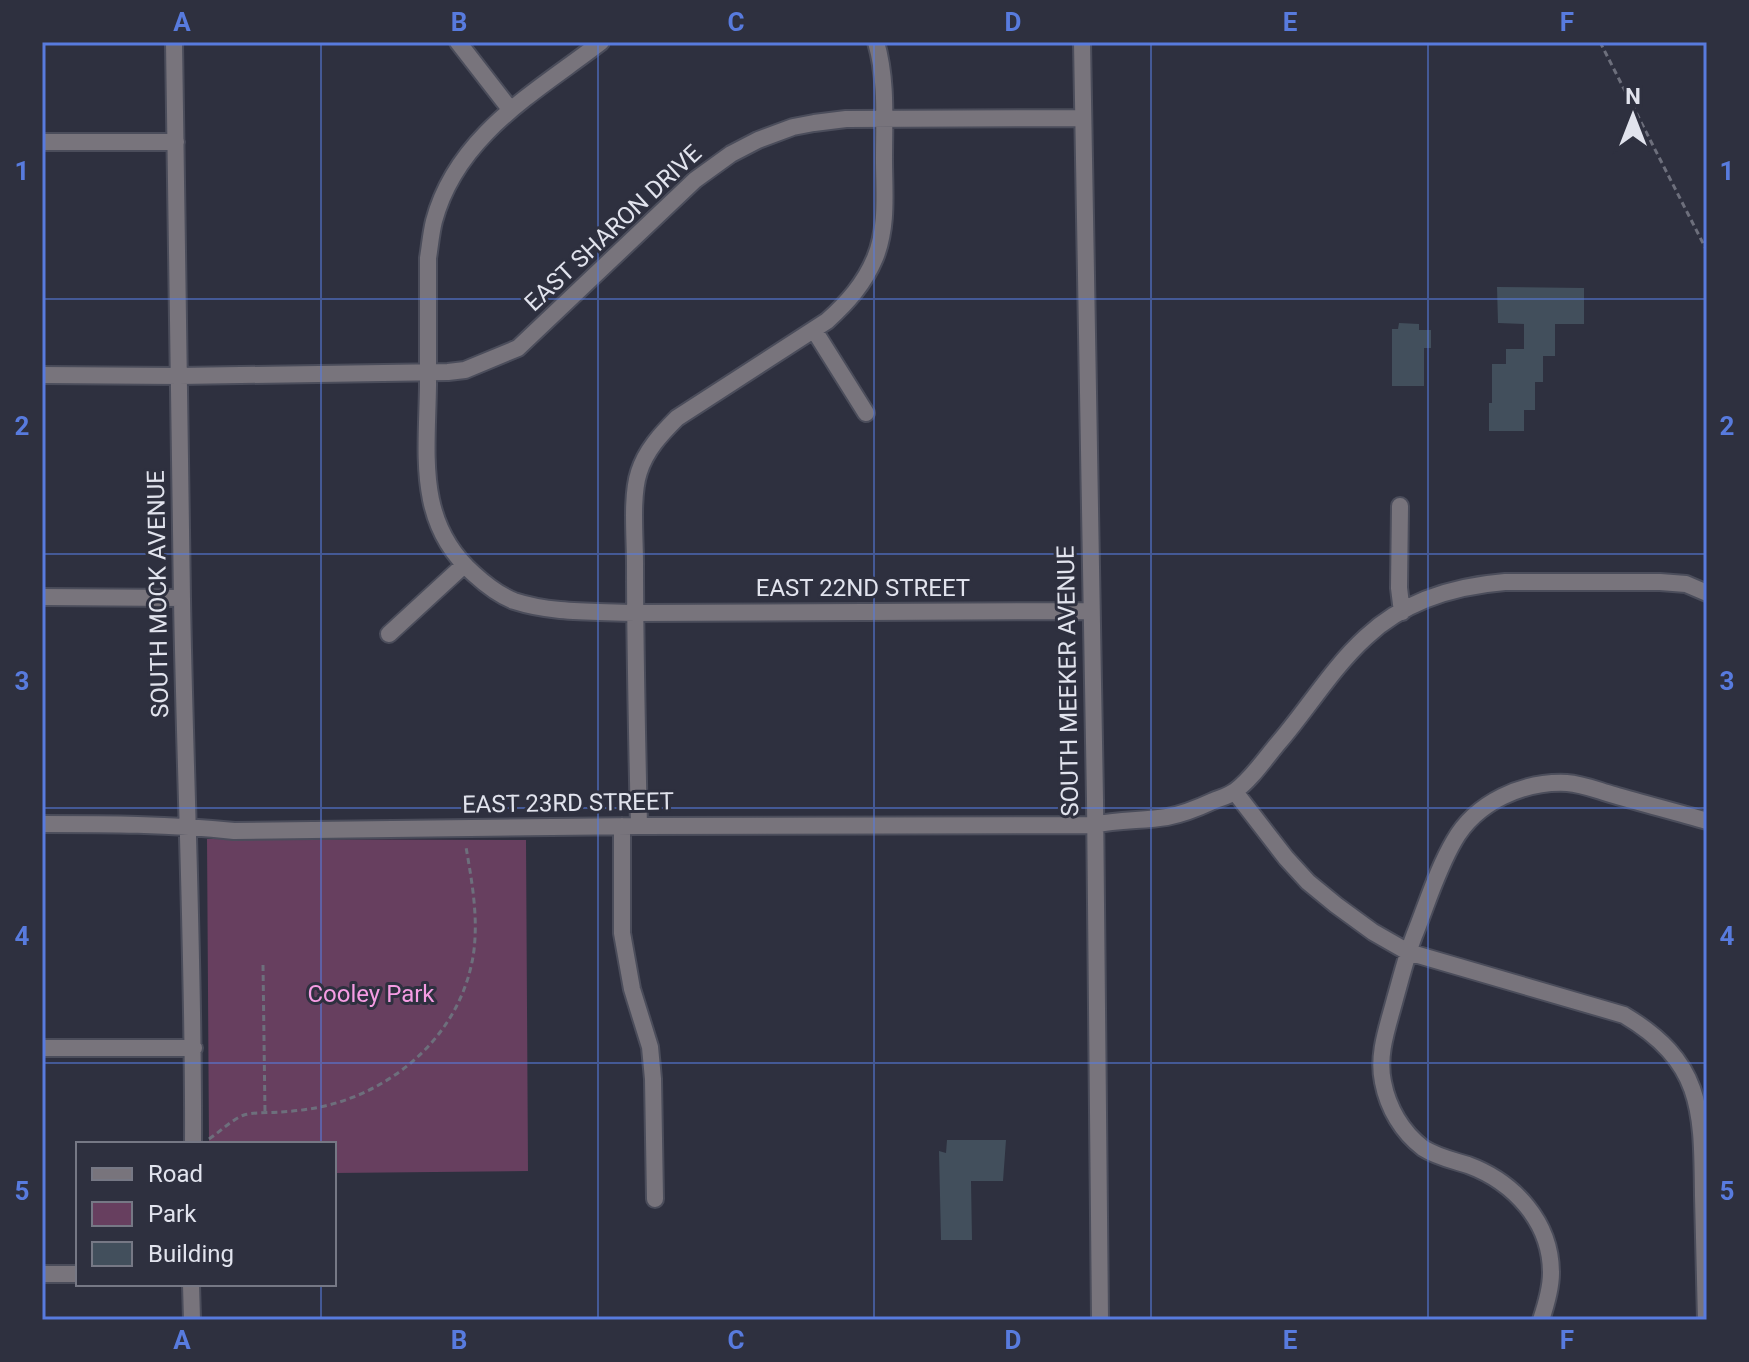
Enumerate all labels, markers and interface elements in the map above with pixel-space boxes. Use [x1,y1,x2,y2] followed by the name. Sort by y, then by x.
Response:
[173,7,191,37] text: A
[451,7,467,37] text: B
[727,7,745,37] text: C
[1005,7,1021,37] text: D
[1283,7,1298,37] text: E
[1560,7,1574,37] text: F
[1593,76,1673,156] north arrow
[1625,84,1641,109] text: N
[519,139,707,317] street label: EAST SHARON DRIVE
[15,156,29,186] text: 1
[1720,156,1734,186] text: 1
[15,411,29,441] text: 2
[1720,411,1734,441] text: 2
[142,470,174,718] street label: SOUTH MOCK AVENUE
[1052,545,1084,817] street label: SOUTH MEEKER AVENUE
[756,574,970,602] street label: EAST 22ND STREET
[15,666,29,696] text: 3
[1720,666,1734,696] text: 3
[462,787,674,819] street label: EAST 23RD STREET
[15,921,30,951] text: 4
[1720,921,1735,951] text: 4
[307,980,435,1008] park label: Cooley Park
[76,1142,336,1286] legend
[148,1160,203,1188] text: Road
[15,1176,29,1206] text: 5
[1720,1176,1734,1206] text: 5
[148,1200,197,1228] text: Park
[148,1240,234,1268] text: Building
[173,1325,191,1355] text: A
[451,1325,467,1355] text: B
[727,1325,745,1355] text: C
[1005,1325,1021,1355] text: D
[1283,1325,1298,1355] text: E
[1560,1325,1574,1355] text: F

